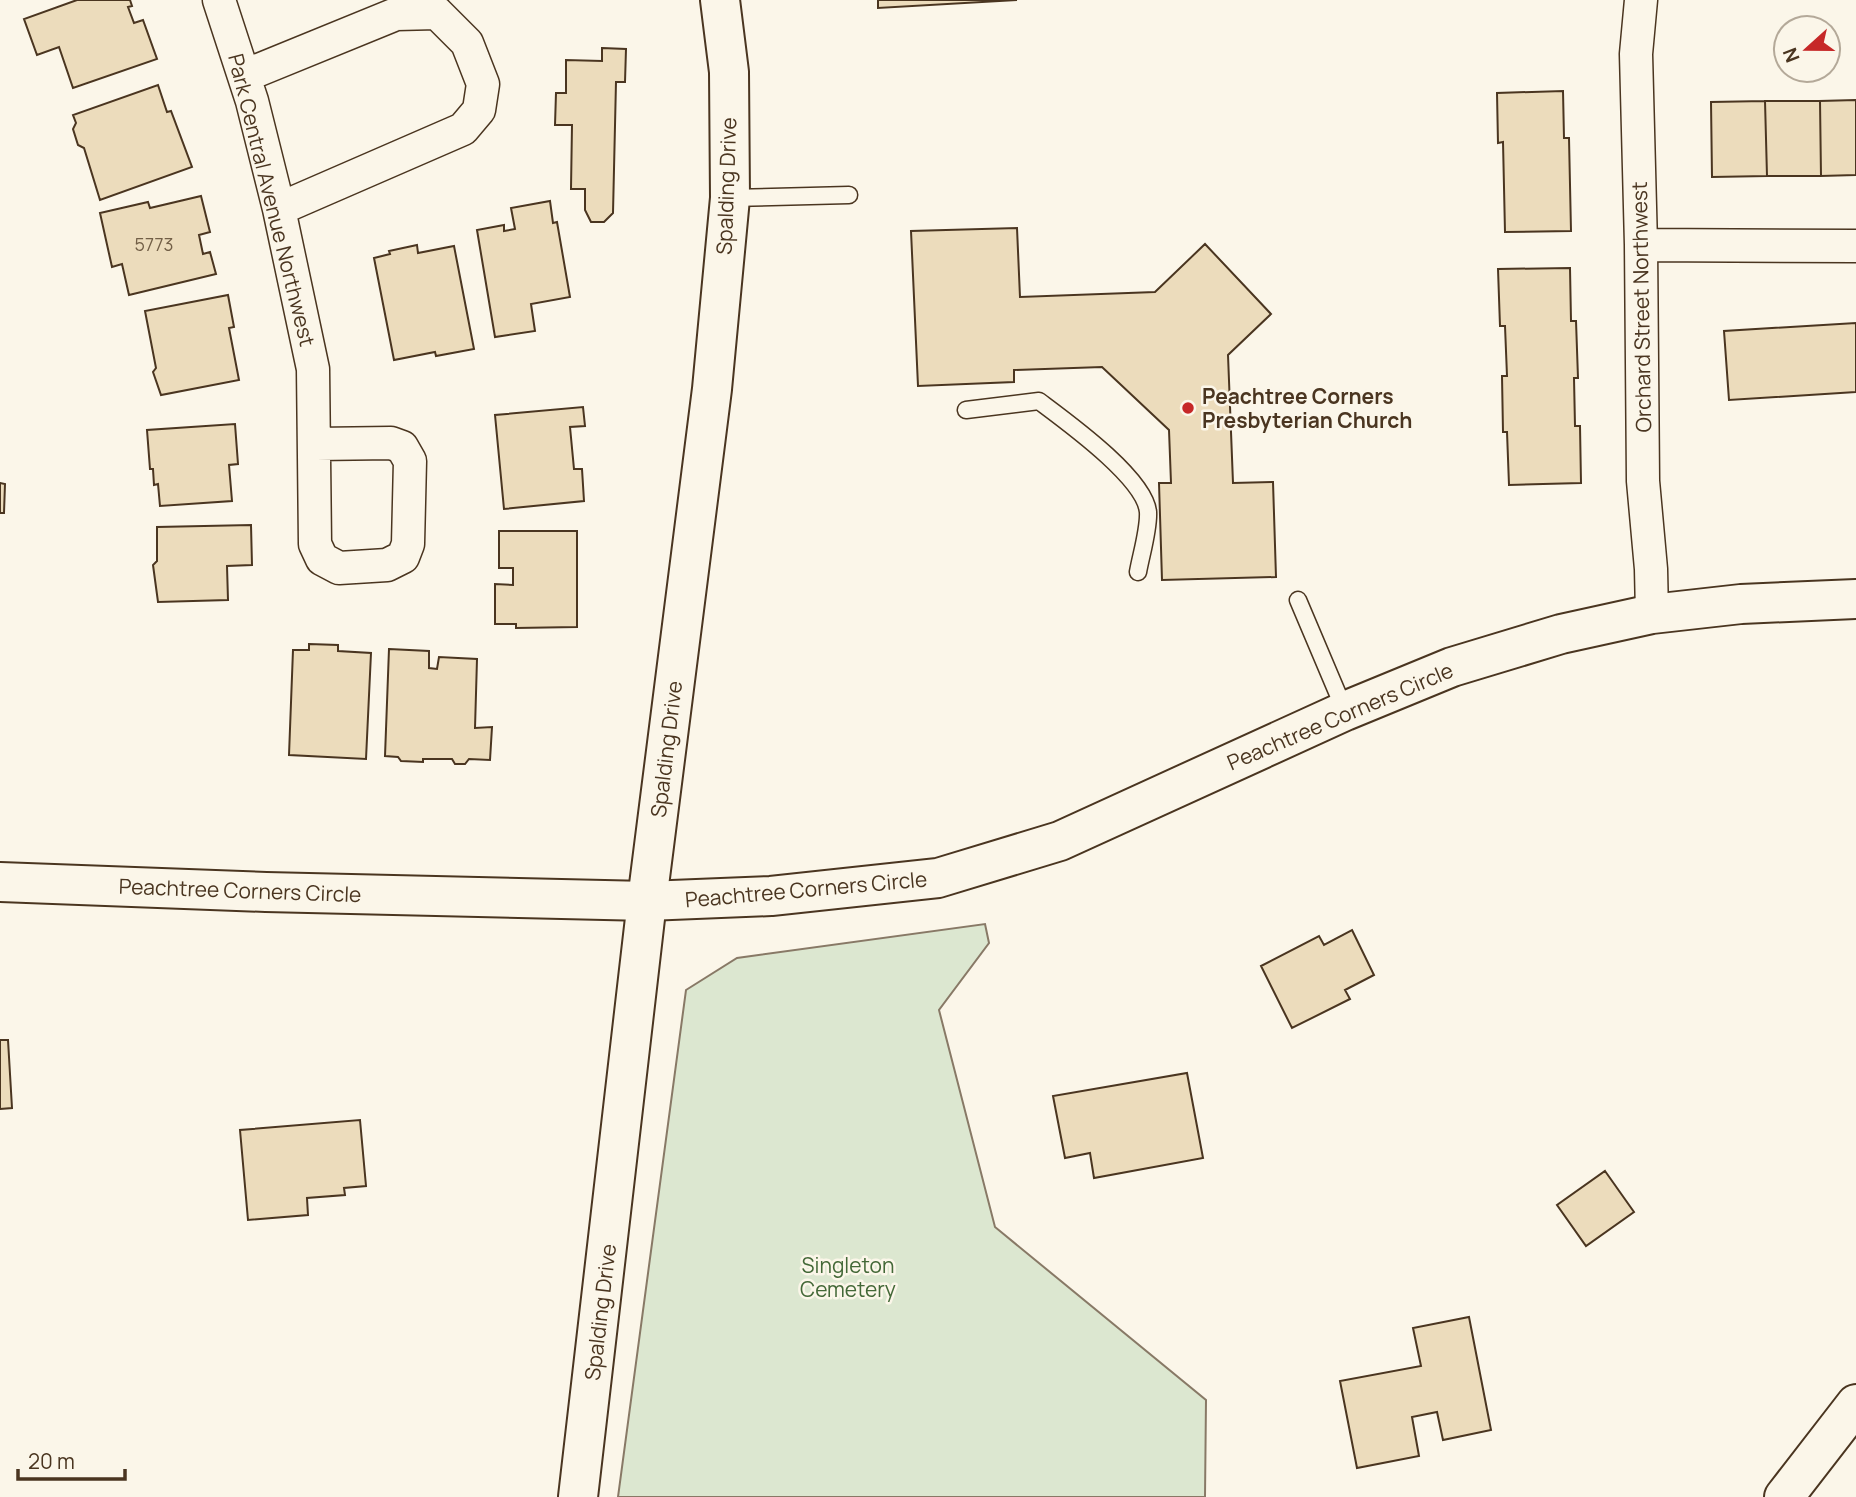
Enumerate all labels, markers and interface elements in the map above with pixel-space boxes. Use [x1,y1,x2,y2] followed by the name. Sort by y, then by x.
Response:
[1772,14,1842,84] north arrow
[1777,44,1806,66] text: N
[222,51,322,349] street label: Park Central Avenue Northwest
[710,117,742,255] street label: Spalding Drive
[1625,181,1657,433] street label: Orchard Street Northwest
[135,232,173,256] house number: 5773
[1202,382,1412,434] place label: Peachtree Corners Presbyterian Church
[1180,400,1196,416] marker: Peachtree Corners Presbyterian Church
[1223,656,1457,776] street label: Peachtree Corners Circle
[644,679,688,819] street label: Spalding Drive
[684,864,928,914] street label: Peachtree Corners Circle
[118,872,362,908] street label: Peachtree Corners Circle
[578,1242,622,1382] street label: Spalding Drive
[800,1251,896,1303] park label: Singleton Cemetery
[18,1438,124,1482] scale bar
[28,1447,75,1475] text: 20 m

